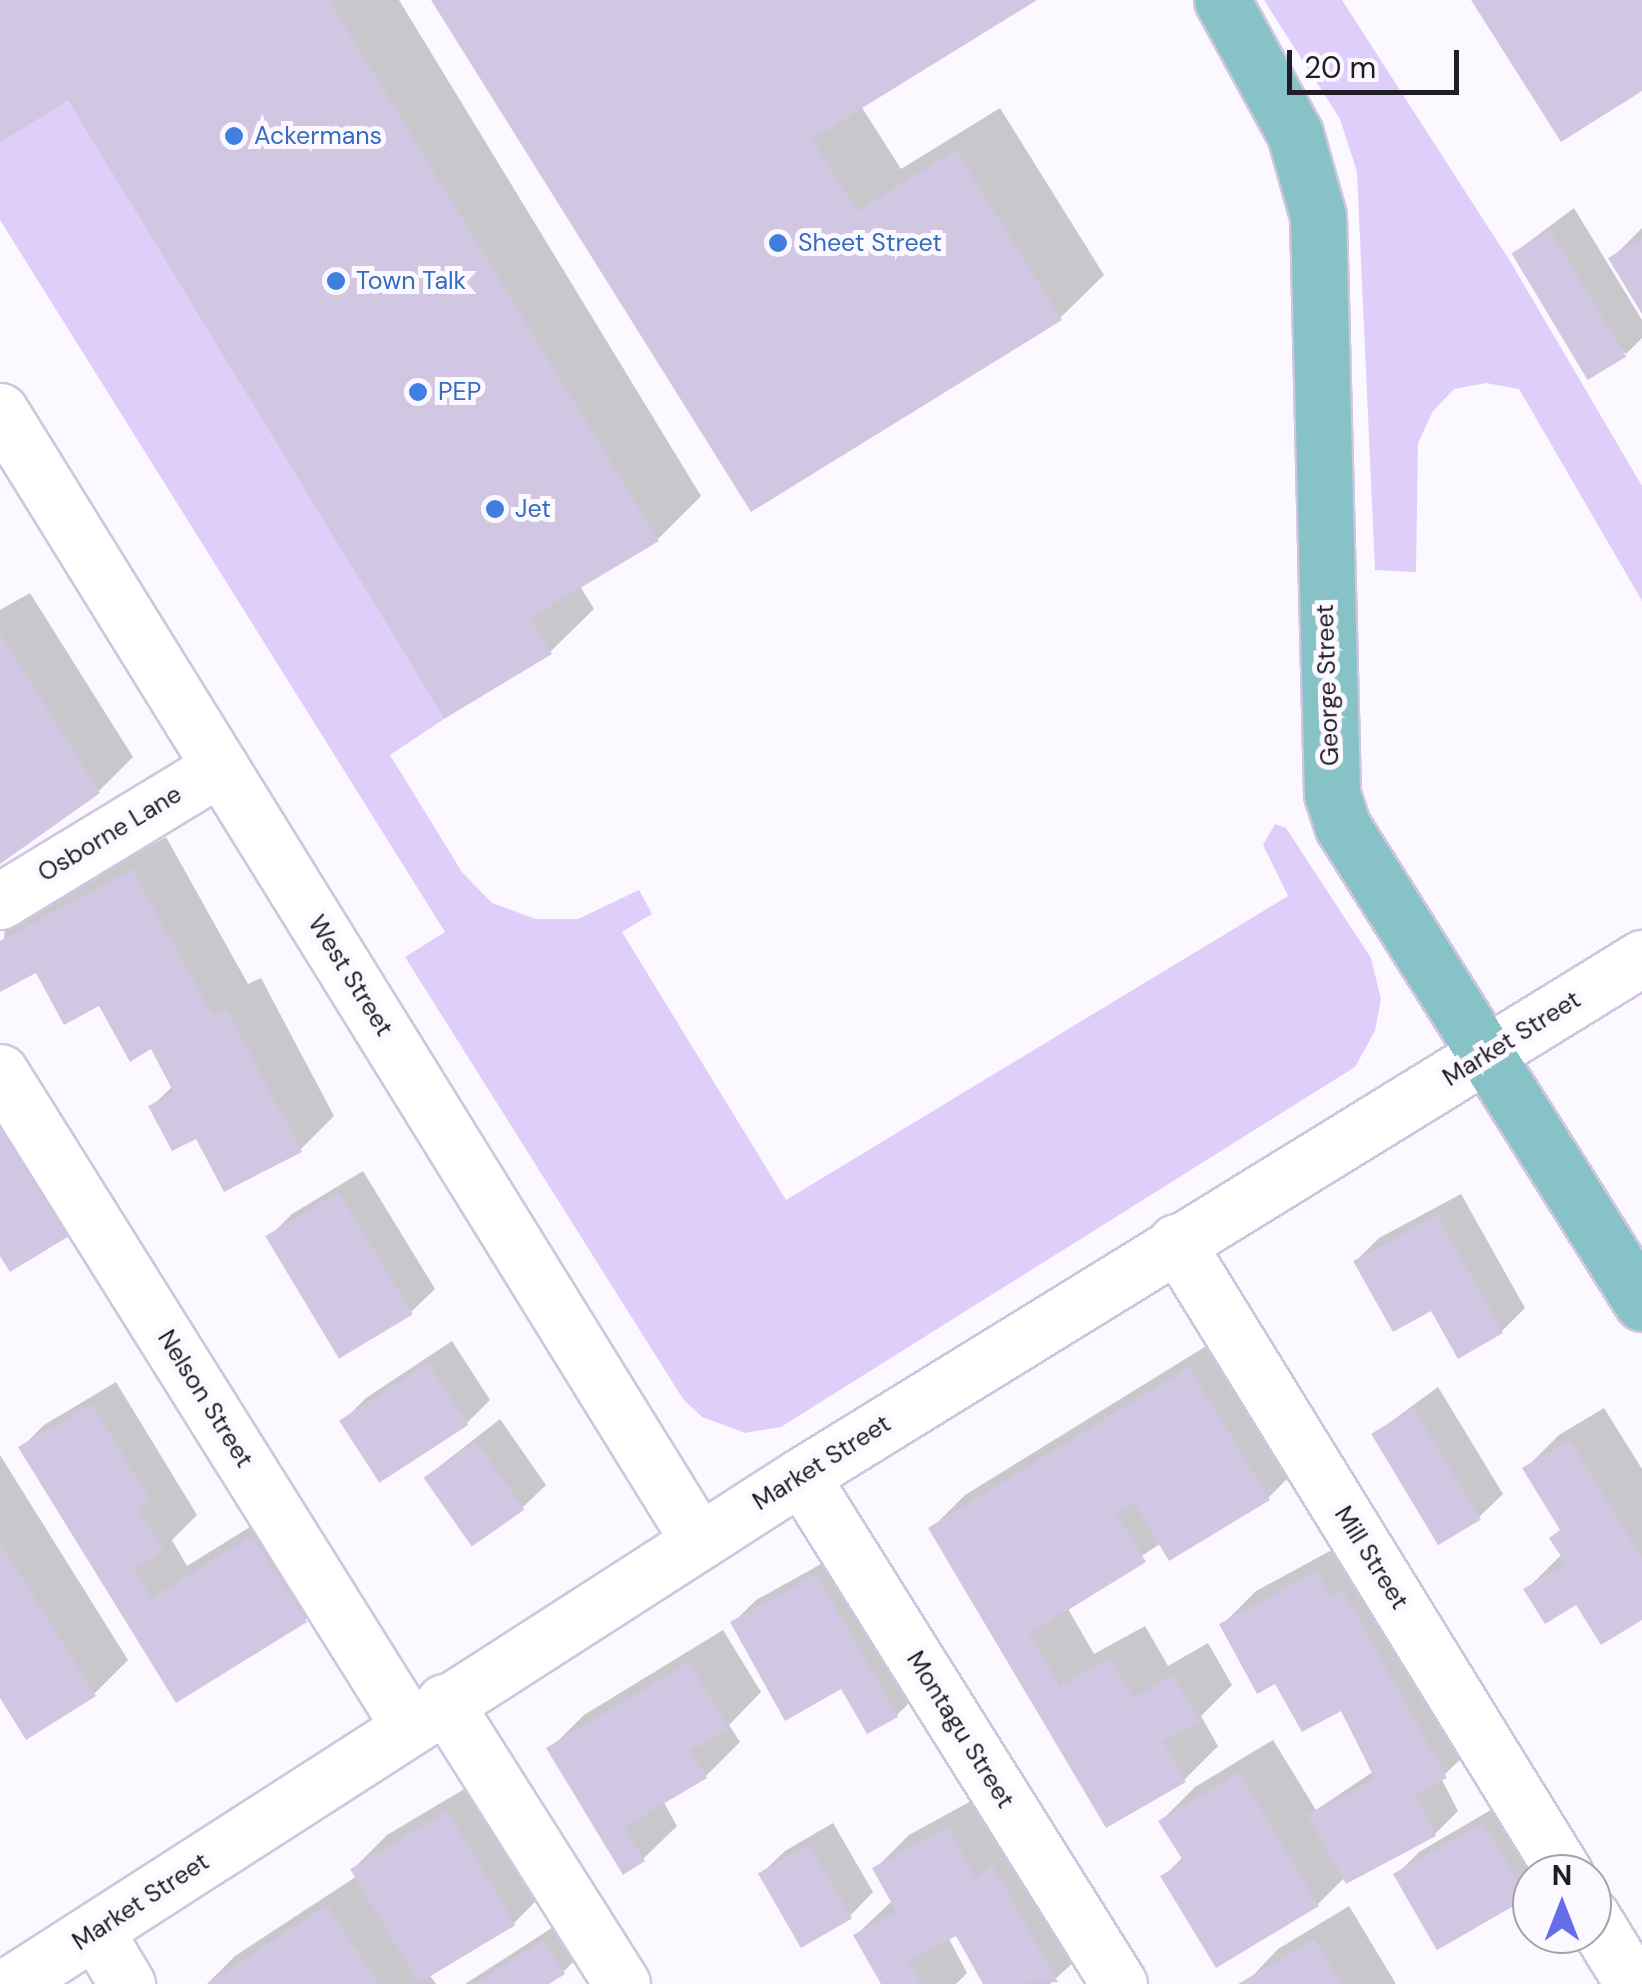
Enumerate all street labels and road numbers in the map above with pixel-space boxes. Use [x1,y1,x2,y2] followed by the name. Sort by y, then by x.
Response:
[1310,603,1346,767] street label: George Street
[33,779,187,889] street label: Osborne Lane
[301,910,399,1042] street label: West Street
[1438,985,1586,1093] street label: Market Street
[151,1325,259,1473] street label: Nelson Street
[748,1409,896,1517] street label: Market Street
[1328,1501,1414,1615] street label: Mill Street
[900,1646,1020,1814] street label: Montagu Street
[67,1847,215,1957] street label: Market Street

